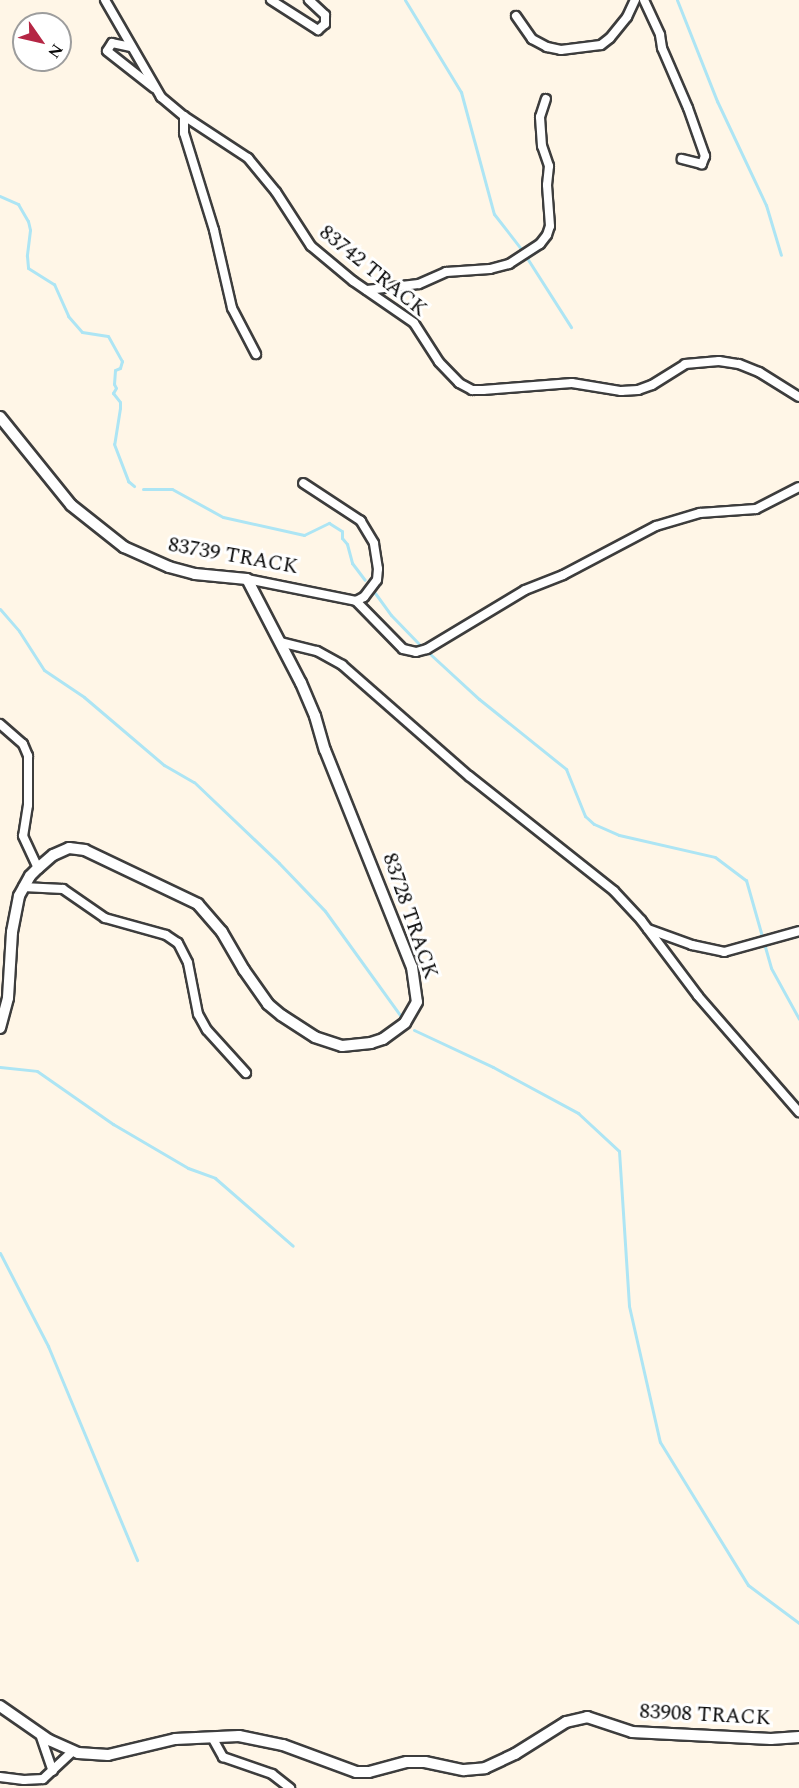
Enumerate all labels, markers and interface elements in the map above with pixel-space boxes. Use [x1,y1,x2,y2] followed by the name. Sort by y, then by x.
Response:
[12,12,72,72] north arrow
[42,39,69,63] text: N
[314,220,432,322] street label: 83742 TRACK
[166,532,300,580] street label: 83739 TRACK
[377,850,443,982] street label: 83728 TRACK
[639,1699,771,1731] street label: 83908 TRACK

